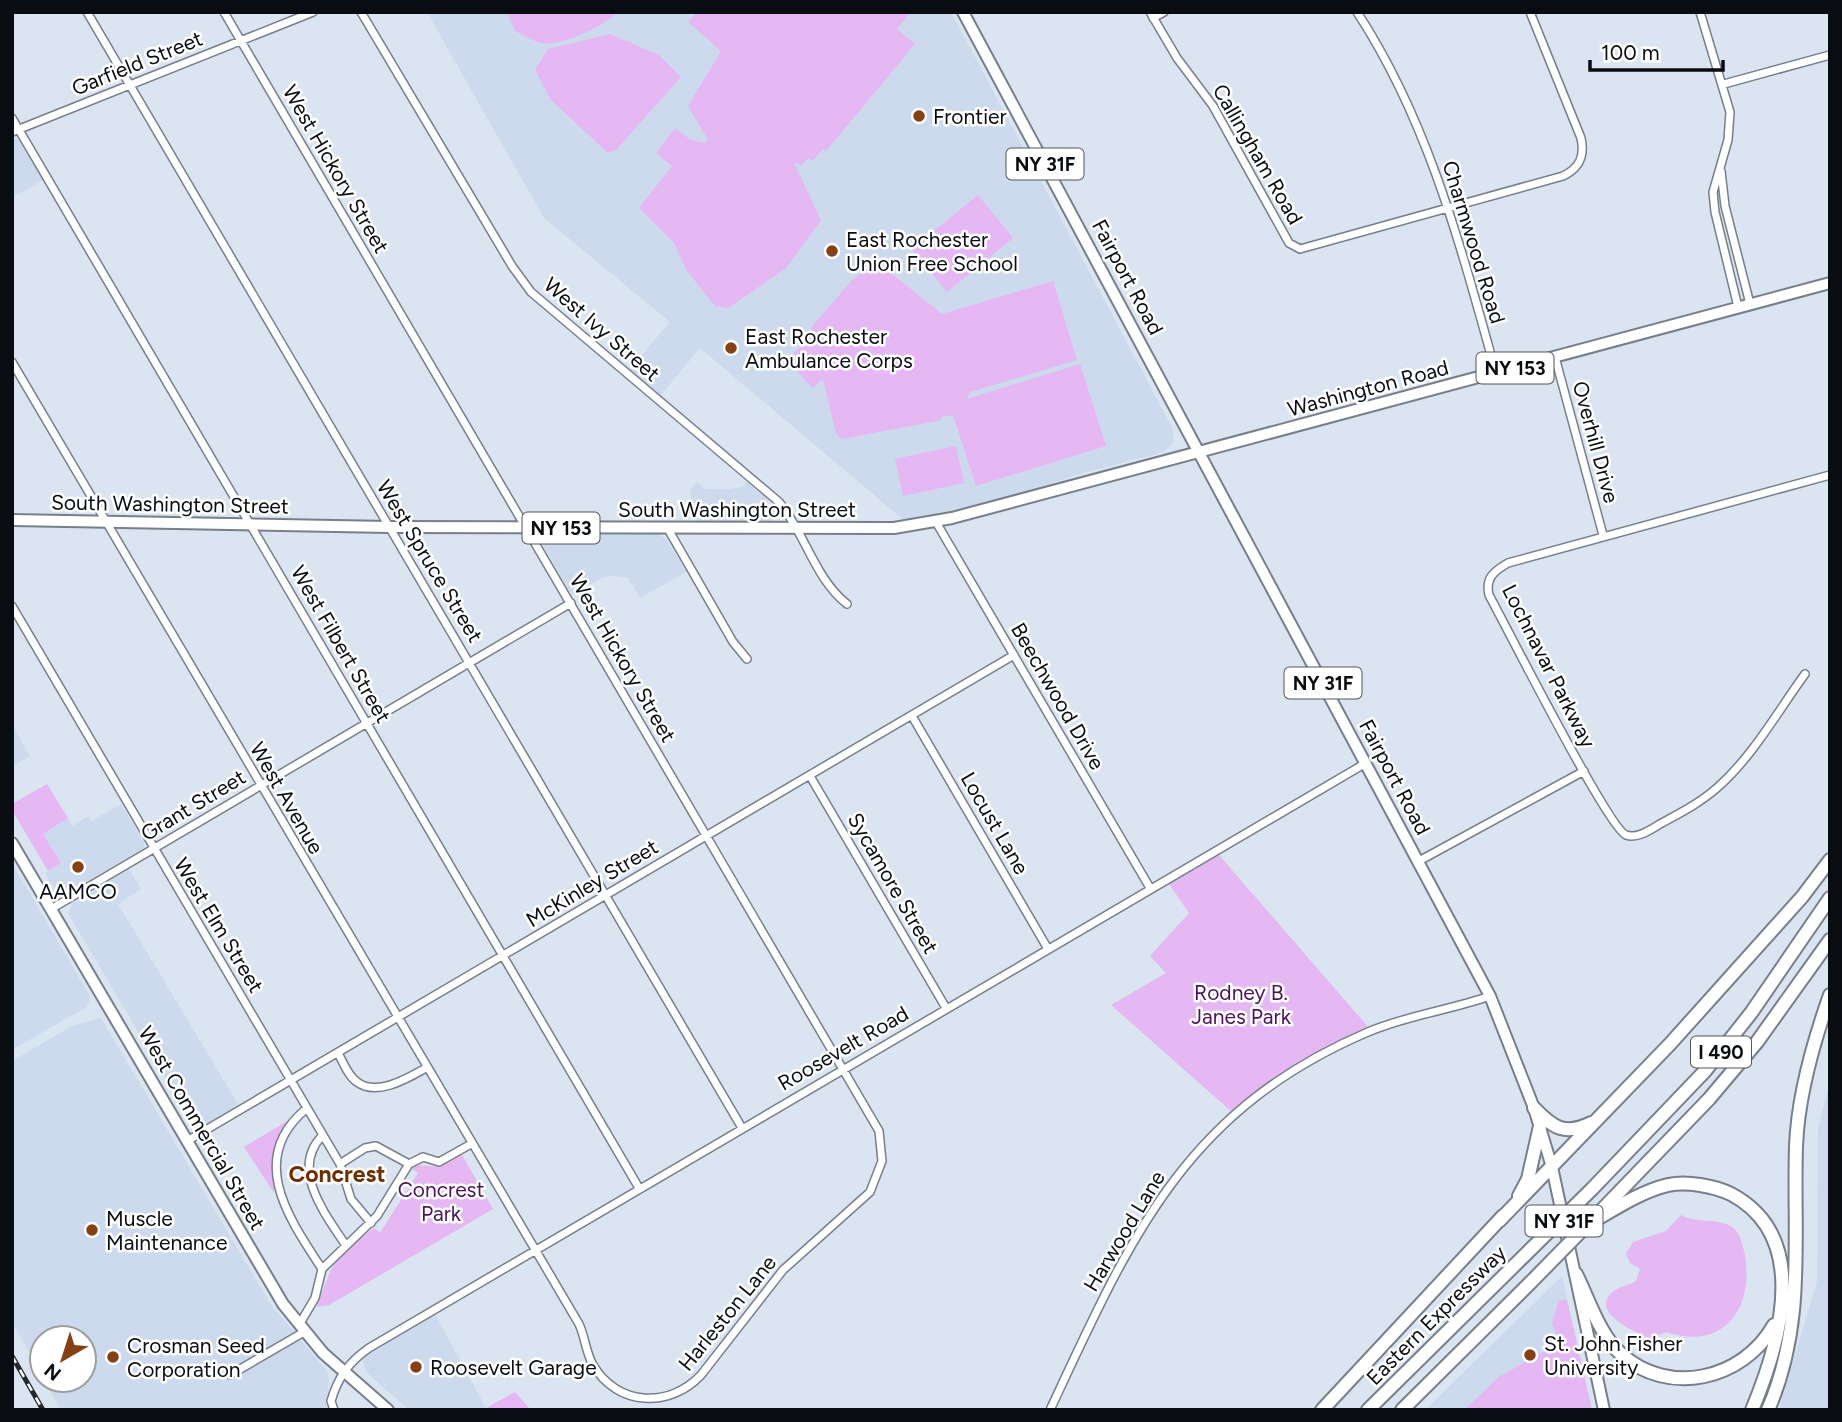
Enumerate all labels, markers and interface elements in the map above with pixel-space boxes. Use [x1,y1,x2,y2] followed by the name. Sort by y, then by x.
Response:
[68,25,206,101] street label: Garfield Street
[1590,28,1723,72] scale bar
[1601,40,1660,65] text: 100 m
[1208,79,1308,229] street label: Callingham Road
[278,80,394,258] street label: West Hickory Street
[933,104,1007,129] place label: Frontier
[911,108,927,124] marker: Frontier
[1006,148,1084,180] road number: NY 31F
[1437,158,1511,326] street label: Charmwood Road
[1087,215,1169,339] street label: Fairport Road
[846,227,1018,276] place label: East Rochester Union Free School
[824,243,840,259] marker: East Rochester Union Free School
[539,272,665,386] street label: West Ivy Street
[745,324,913,373] place label: East Rochester Ambulance Corps
[723,340,739,356] marker: East Rochester Ambulance Corps
[1476,352,1554,384] road number: NY 153
[1285,354,1451,422] street label: Washington Road
[1568,378,1624,506] street label: Overhill Drive
[372,475,488,647] street label: West Spruce Street
[51,489,289,519] street label: South Washington Street
[618,497,856,522] street label: South Washington Street
[522,512,600,544] road number: NY 153
[286,561,396,727] street label: West Filbert Street
[565,569,681,747] street label: West Hickory Street
[1497,580,1601,752] street label: Lochnavar Parkway
[1006,618,1110,774] street label: Beechwood Drive
[1284,668,1362,698] road number: NY 31F
[1354,715,1436,839] street label: Fairport Road
[245,738,329,858] street label: West Avenue
[136,764,250,846] street label: Grant Street
[956,767,1034,879] street label: Locust Lane
[843,808,943,958] street label: Sycamore Street
[522,834,663,932] street label: McKinley Street
[169,853,269,997] street label: West Elm Street
[70,859,86,875] marker: AAMCO
[39,879,117,904] place label: AAMCO
[1191,980,1292,1029] park label: Rodney B. Janes Park
[773,1000,913,1096] street label: Roosevelt Road
[133,1022,271,1234] street label: West Commercial Street
[1691,1036,1751,1068] road number: I 490
[288,1160,386,1188] district label: Concrest
[1078,1166,1170,1296] street label: Harwood Lane
[398,1177,484,1226] park label: Concrest Park
[1526,1205,1602,1236] road number: NY 31F
[106,1206,227,1255] place label: Muscle Maintenance
[84,1222,100,1238] marker: Muscle Maintenance
[1361,1240,1511,1390] street label: Eastern Expressway
[673,1250,781,1376] street label: Harleston Lane
[28,1324,98,1394] north arrow
[1544,1331,1682,1380] place label: St. John Fisher University
[127,1333,265,1382] place label: Crosman Seed Corporation
[1522,1347,1538,1363] marker: St. John Fisher University
[105,1349,121,1365] marker: Crosman Seed Corporation
[430,1355,597,1380] place label: Roosevelt Garage
[40,1358,66,1385] text: N
[408,1359,424,1375] marker: Roosevelt Garage

